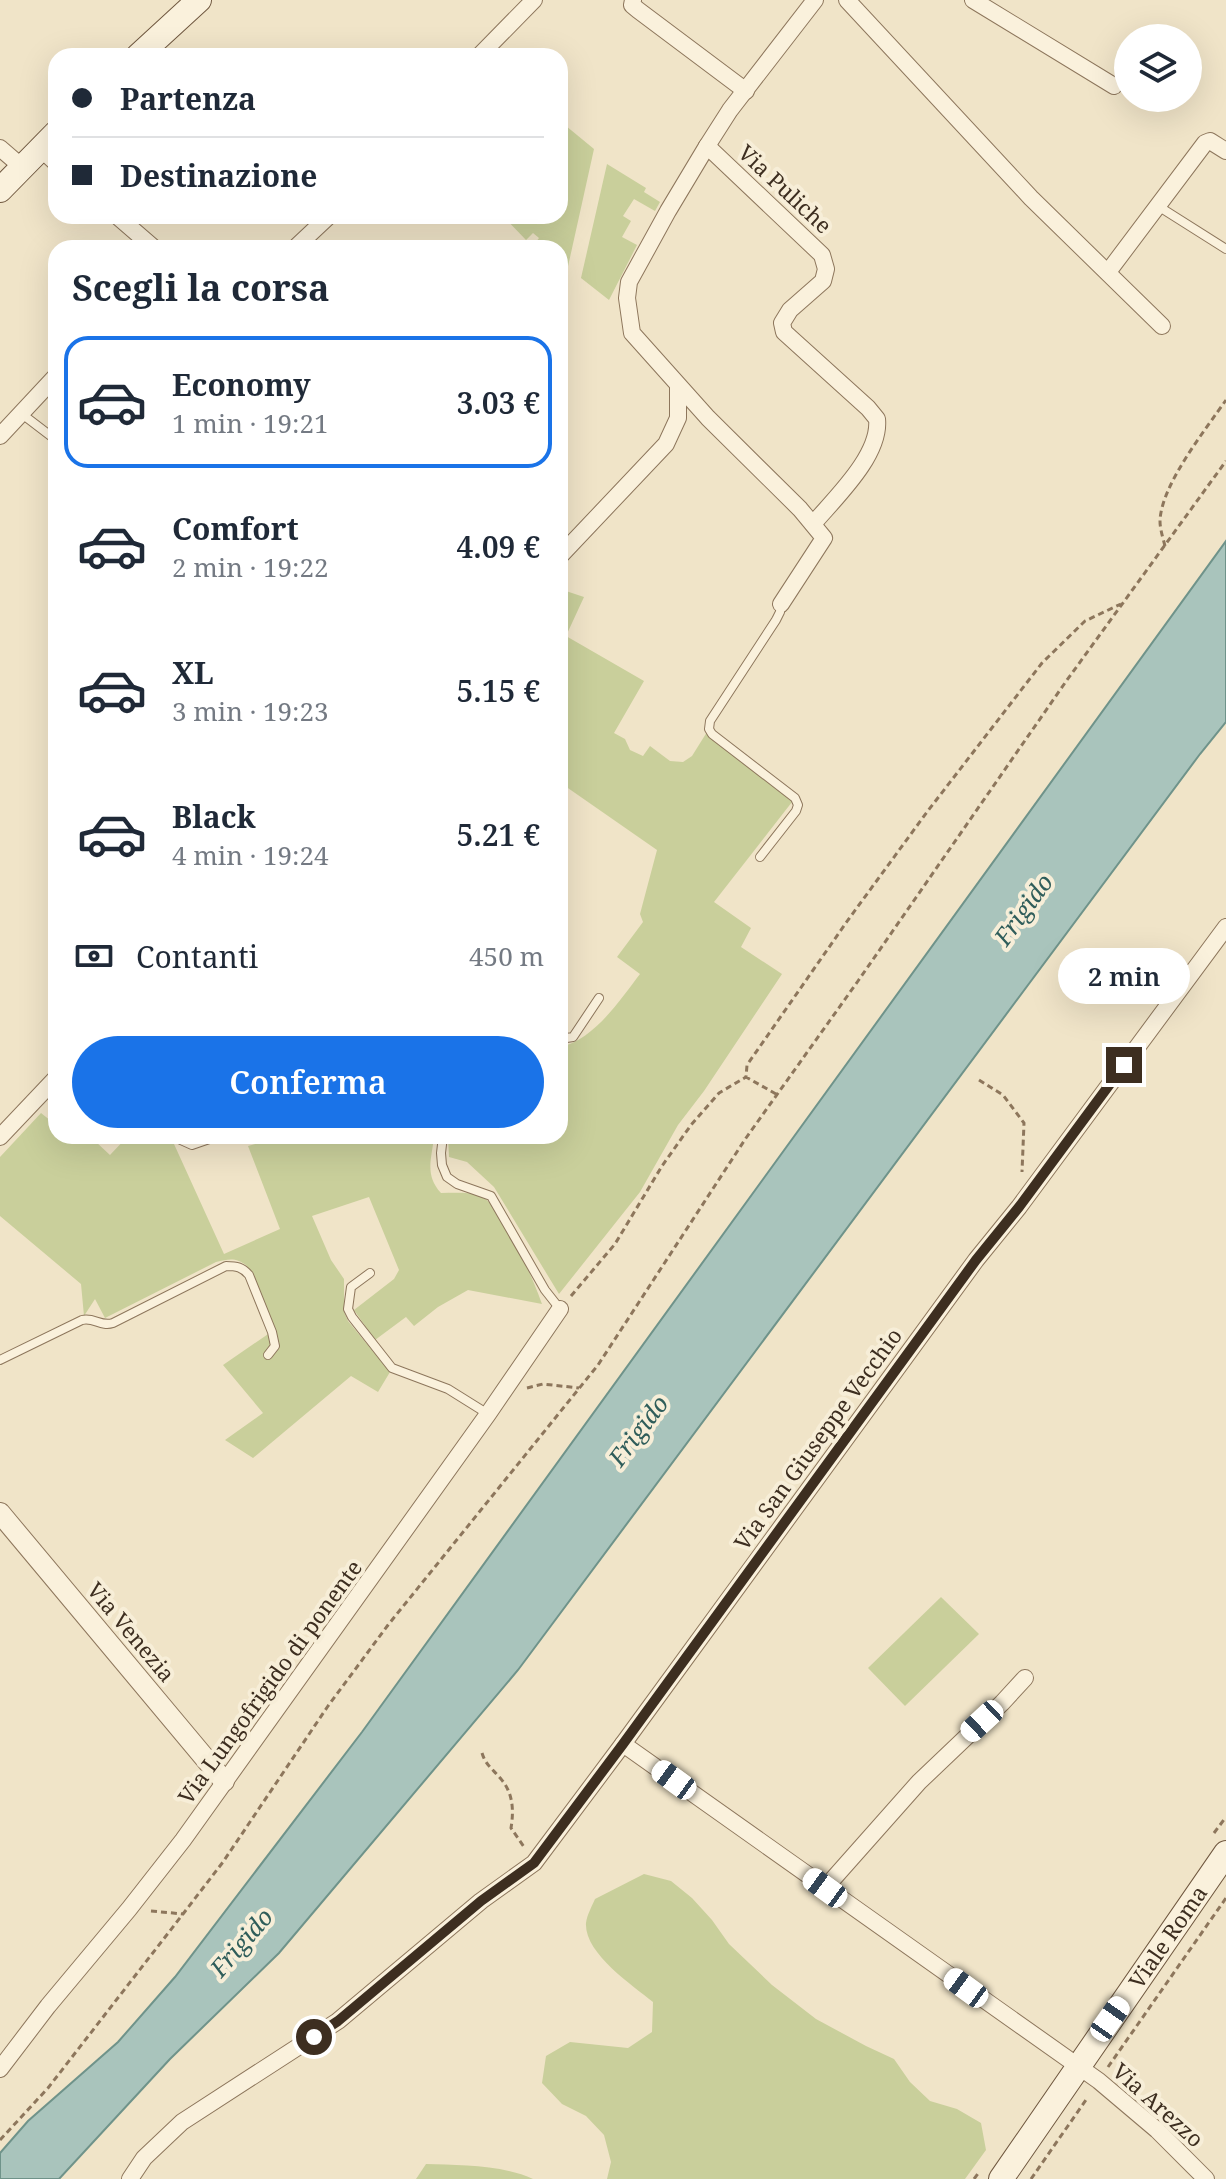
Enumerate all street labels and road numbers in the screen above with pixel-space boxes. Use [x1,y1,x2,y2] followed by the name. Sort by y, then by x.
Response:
[732,137,839,239] street label: Via Puliche
[726,1321,908,1556] street label: Via San Giuseppe Vecchio
[170,1553,368,1810] street label: Via Lungofrigido di ponente
[81,1575,182,1688] street label: Via Venezia
[1121,1879,1213,1994] street label: Viale Roma
[1107,2055,1211,2153] street label: Via Arezzo

